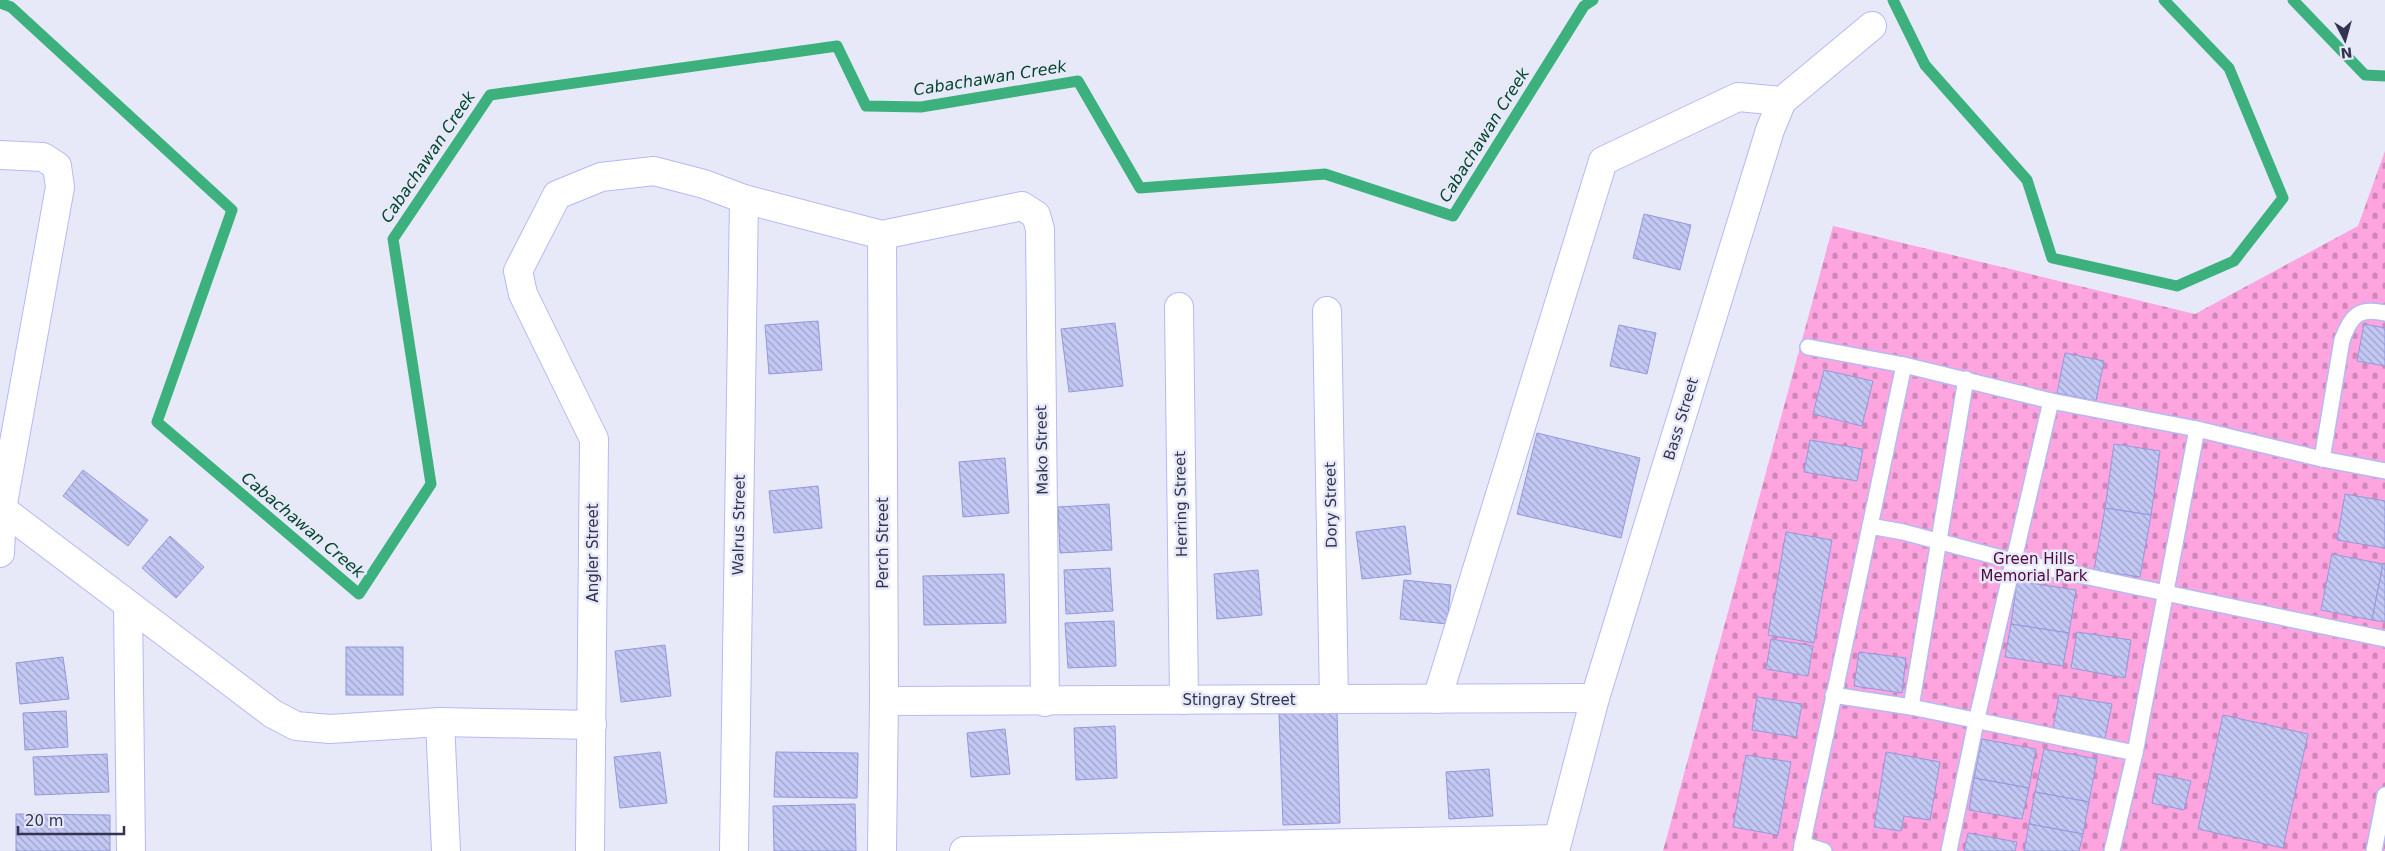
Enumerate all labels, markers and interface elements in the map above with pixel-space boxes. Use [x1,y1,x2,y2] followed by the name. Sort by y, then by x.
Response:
[2320,15,2370,65] north arrow
[2340,44,2353,61] text: N
[912,56,1069,99] water label: Cabachawan Creek
[1435,64,1533,206] water label: Cabachawan Creek
[377,87,479,226] water label: Cabachawan Creek
[1660,375,1702,462] street label: Bass Street
[1032,405,1052,495] street label: Mako Street
[1171,451,1191,557] street label: Herring Street
[1321,462,1341,548] street label: Dory Street
[238,468,369,582] water label: Cabachawan Creek
[729,474,749,576] street label: Walrus Street
[874,497,892,589] street label: Perch Street
[584,503,602,603] street label: Angler Street
[1981,550,2088,585] park label: Green Hills Memorial Park
[1182,691,1296,709] street label: Stingray Street
[18,804,124,836] scale bar
[25,812,63,830] text: 20 m

